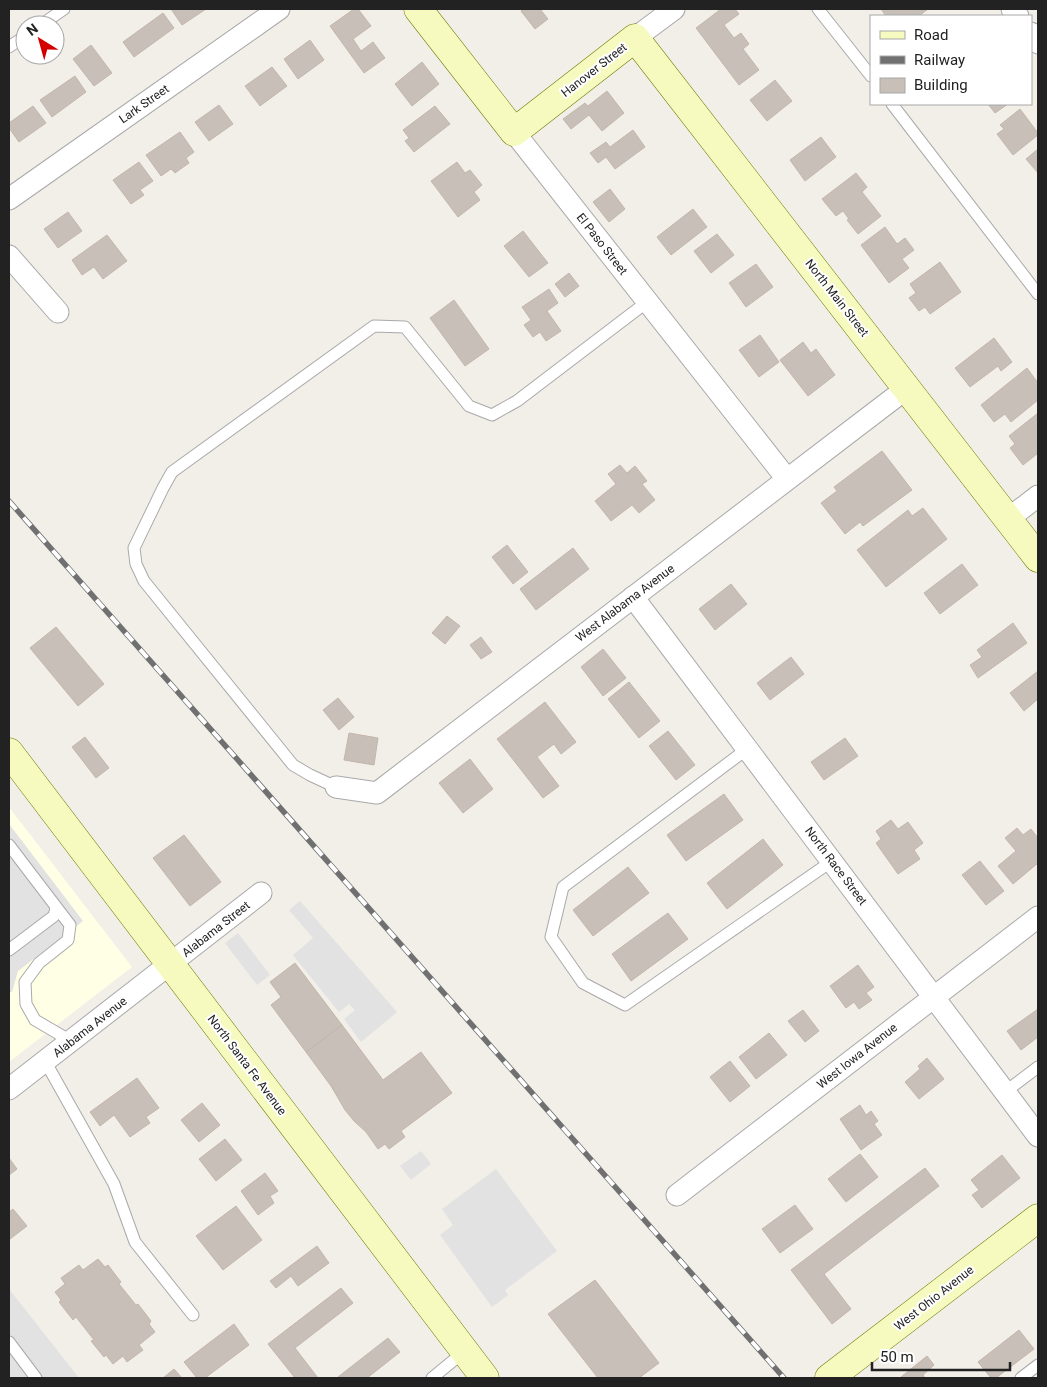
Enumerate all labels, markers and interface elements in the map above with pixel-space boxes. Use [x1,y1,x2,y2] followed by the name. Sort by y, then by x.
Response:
[15,15,65,65] north arrow
[870,15,1032,105] legend
[23,20,41,39] text: N
[914,26,948,44] text: Road
[558,40,630,100] street label: Hanover Street
[914,51,965,69] text: Railway
[914,76,968,94] text: Building
[116,82,172,126] street label: Lark Street
[574,210,630,278] street label: El Paso Street
[802,256,872,340] street label: North Main Street
[573,561,677,645] street label: West Alabama Avenue
[802,824,870,908] street label: North Race Street
[179,898,253,960] street label: Alabama Street
[50,994,130,1060] street label: Alabama Avenue
[205,1012,289,1118] street label: North Santa Fe Avenue
[814,1020,900,1092] street label: West Iowa Avenue
[892,1263,976,1333] street label: West Ohio Avenue
[872,1340,1010,1372] scale bar
[880,1348,914,1366] text: 50 m

